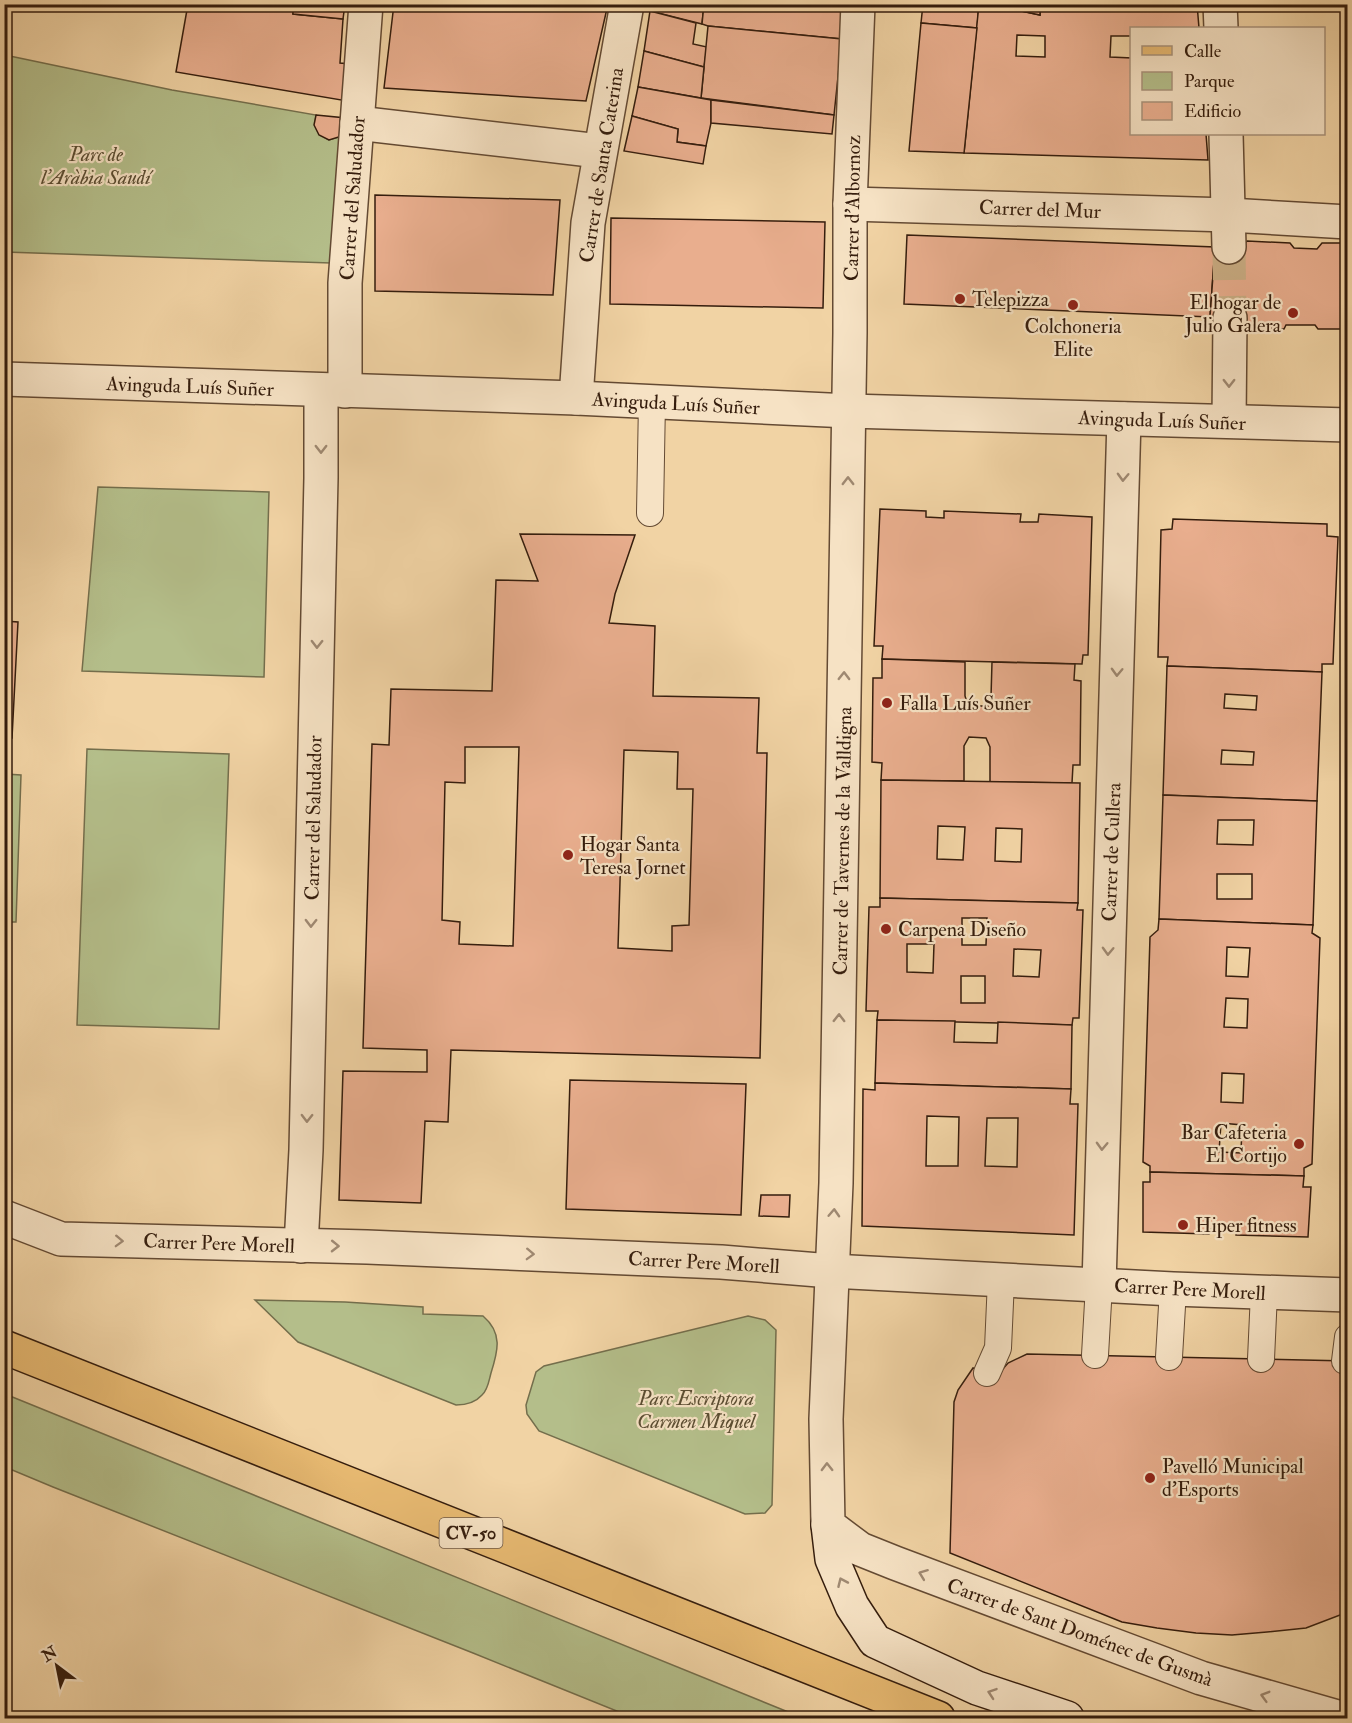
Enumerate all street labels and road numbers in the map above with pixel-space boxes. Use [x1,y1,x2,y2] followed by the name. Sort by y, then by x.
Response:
[574,65,629,265] street label: Carrer de Santa Caterina
[334,114,371,281] street label: Carrer del Saludador
[839,134,866,281] street label: Carrer d'Albornoz
[979,195,1102,224] street label: Carrer del Mur
[105,371,275,402] street label: Avinguda Luís Suñer
[591,387,761,420] street label: Avinguda Luís Suñer
[1077,405,1247,436] street label: Avinguda Luís Suñer
[828,706,857,976] street label: Carrer de Tavernes de la Valldigna
[300,735,327,901] street label: Carrer del Saludador
[1097,781,1126,922] street label: Carrer de Cullera
[143,1228,295,1259] street label: Carrer Pere Morell
[628,1246,780,1279] street label: Carrer Pere Morell
[1114,1273,1266,1306] street label: Carrer Pere Morell
[440,1518,502,1548] road number: CV-50
[943,1573,1217,1693] street label: Carrer de Sant Doménec de Gusmà

